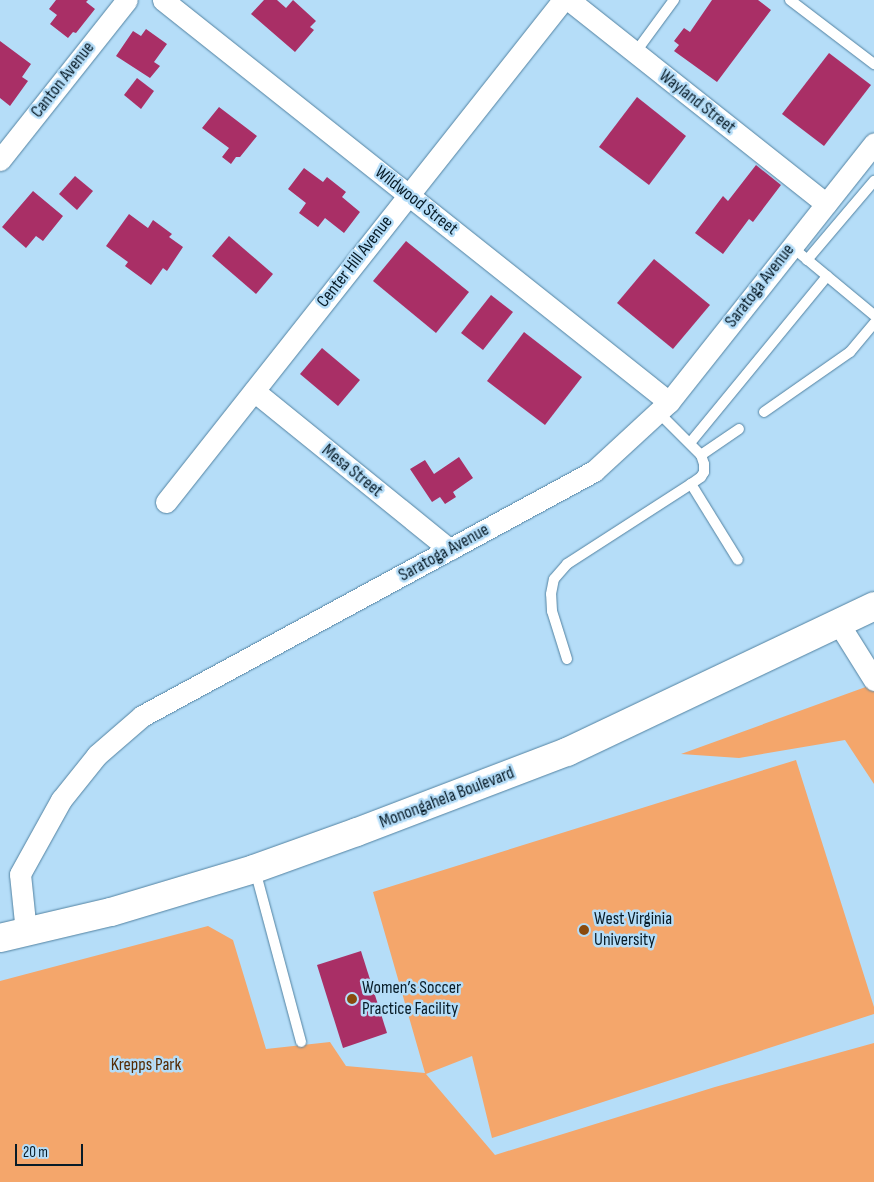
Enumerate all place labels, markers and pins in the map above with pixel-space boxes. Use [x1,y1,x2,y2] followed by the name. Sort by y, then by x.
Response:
[594,909,672,952] place label: West Virginia University
[578,924,590,936] marker: West Virginia University
[362,978,461,1021] place label: Women’s Soccer Practice Facility
[346,993,358,1005] marker: Women’s Soccer Practice Facility

